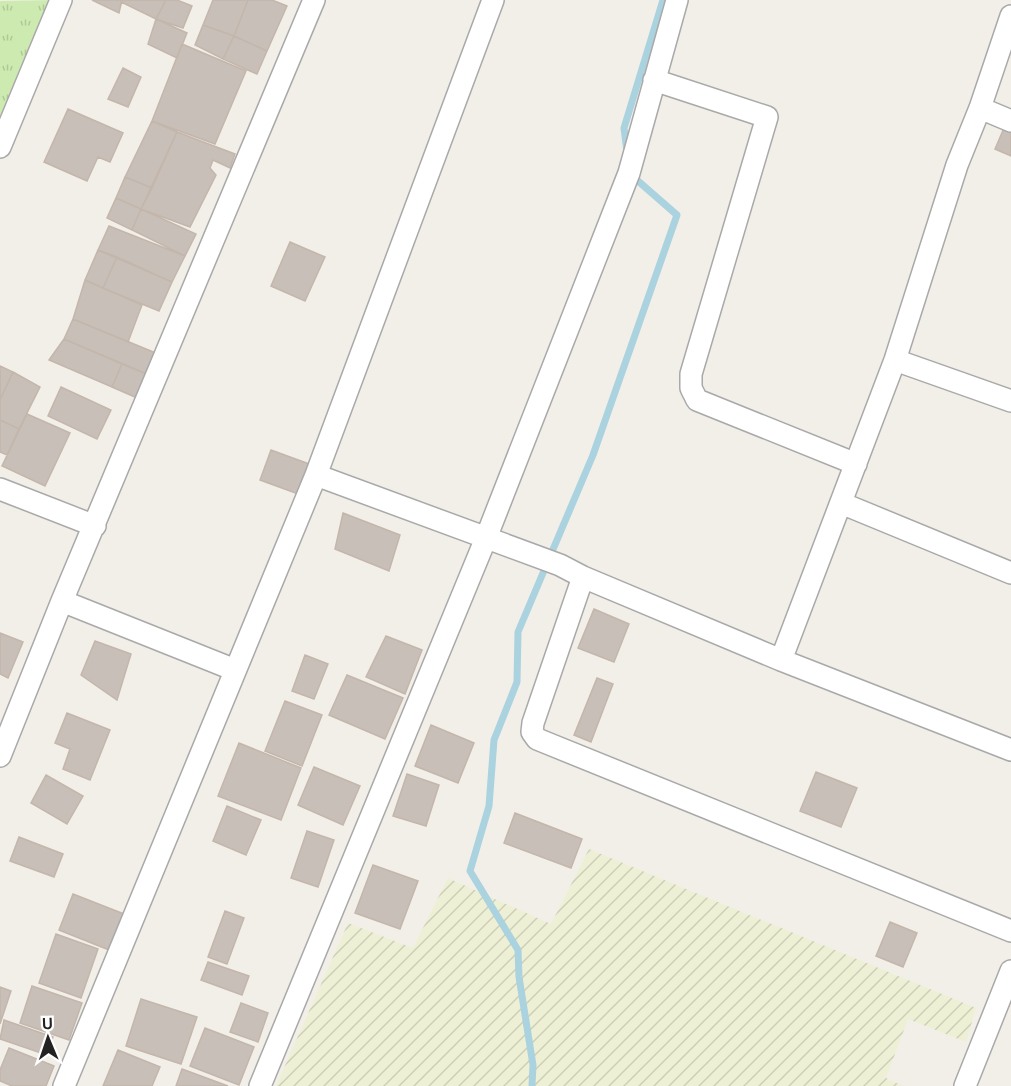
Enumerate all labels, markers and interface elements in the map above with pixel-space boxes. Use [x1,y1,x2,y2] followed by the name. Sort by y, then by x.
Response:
[18,1008,78,1068] north arrow
[42,1013,53,1034] text: U

